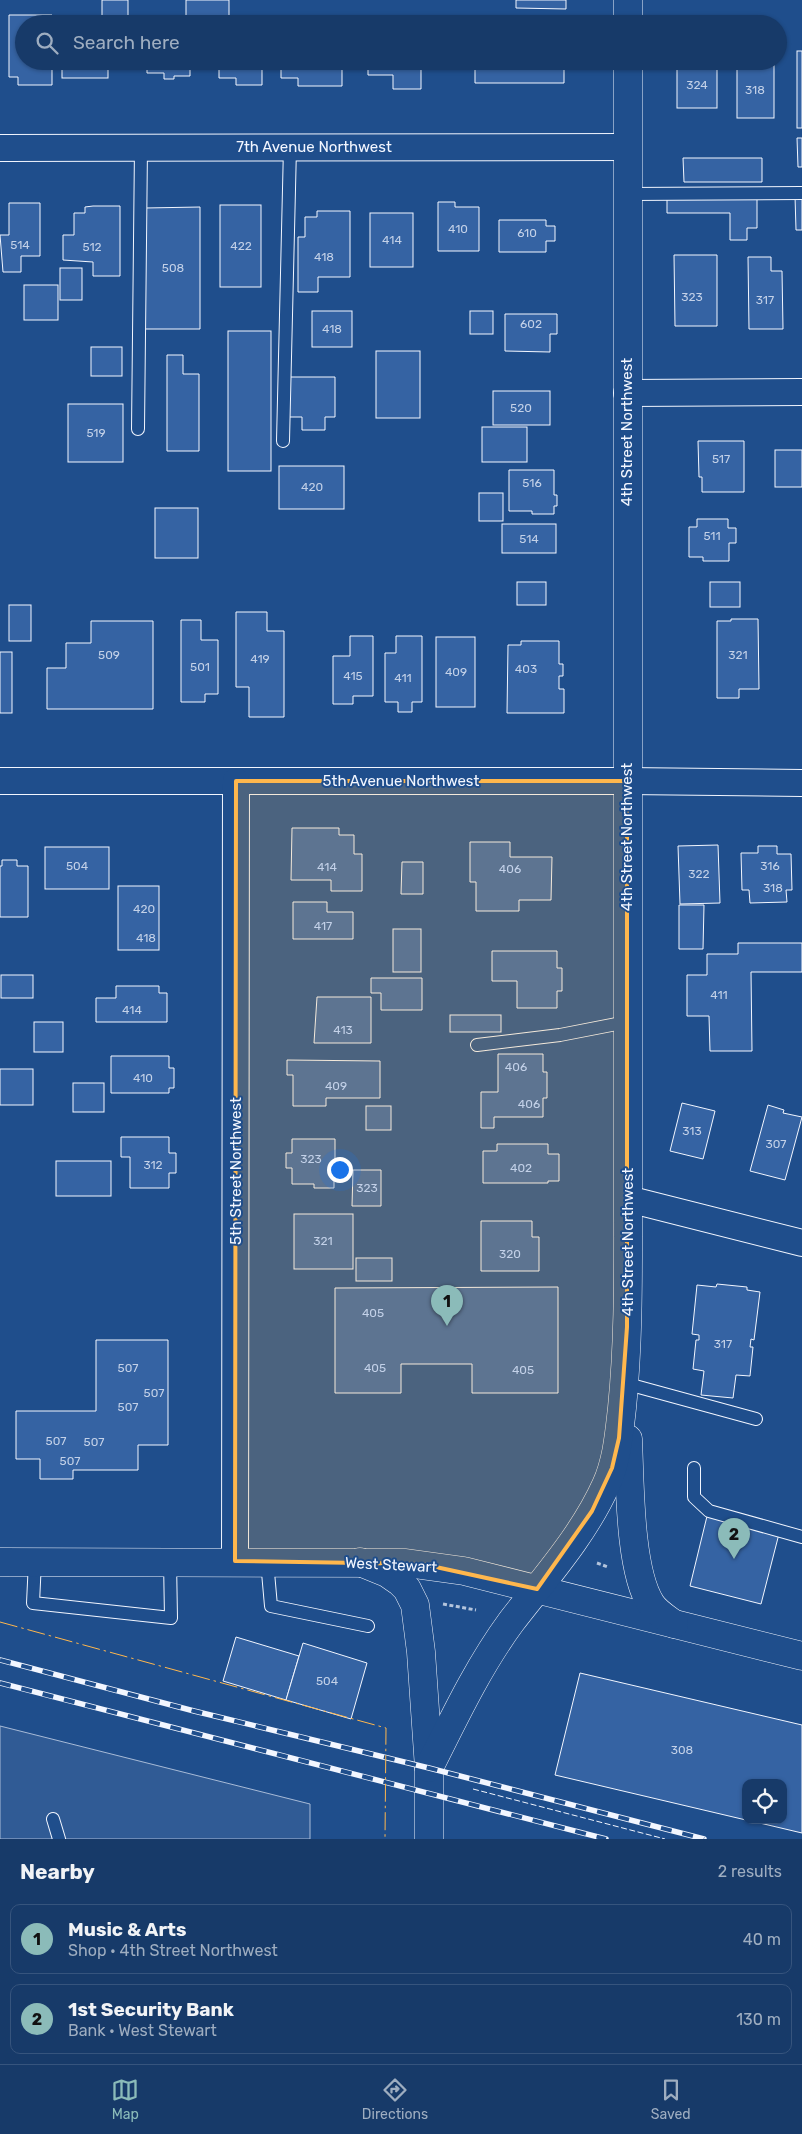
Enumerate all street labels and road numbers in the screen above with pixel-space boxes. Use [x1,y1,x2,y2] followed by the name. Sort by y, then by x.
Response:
[236,138,392,156] street label: 7th Avenue Northwest
[618,358,636,506] street label: 4th Street Northwest
[618,763,636,911] street label: 4th Street Northwest
[323,772,480,790] street label: 5th Avenue Northwest
[227,1097,245,1245] street label: 5th Street Northwest
[619,1168,637,1316] street label: 4th Street Northwest
[344,1554,438,1576] street label: West Stewart

